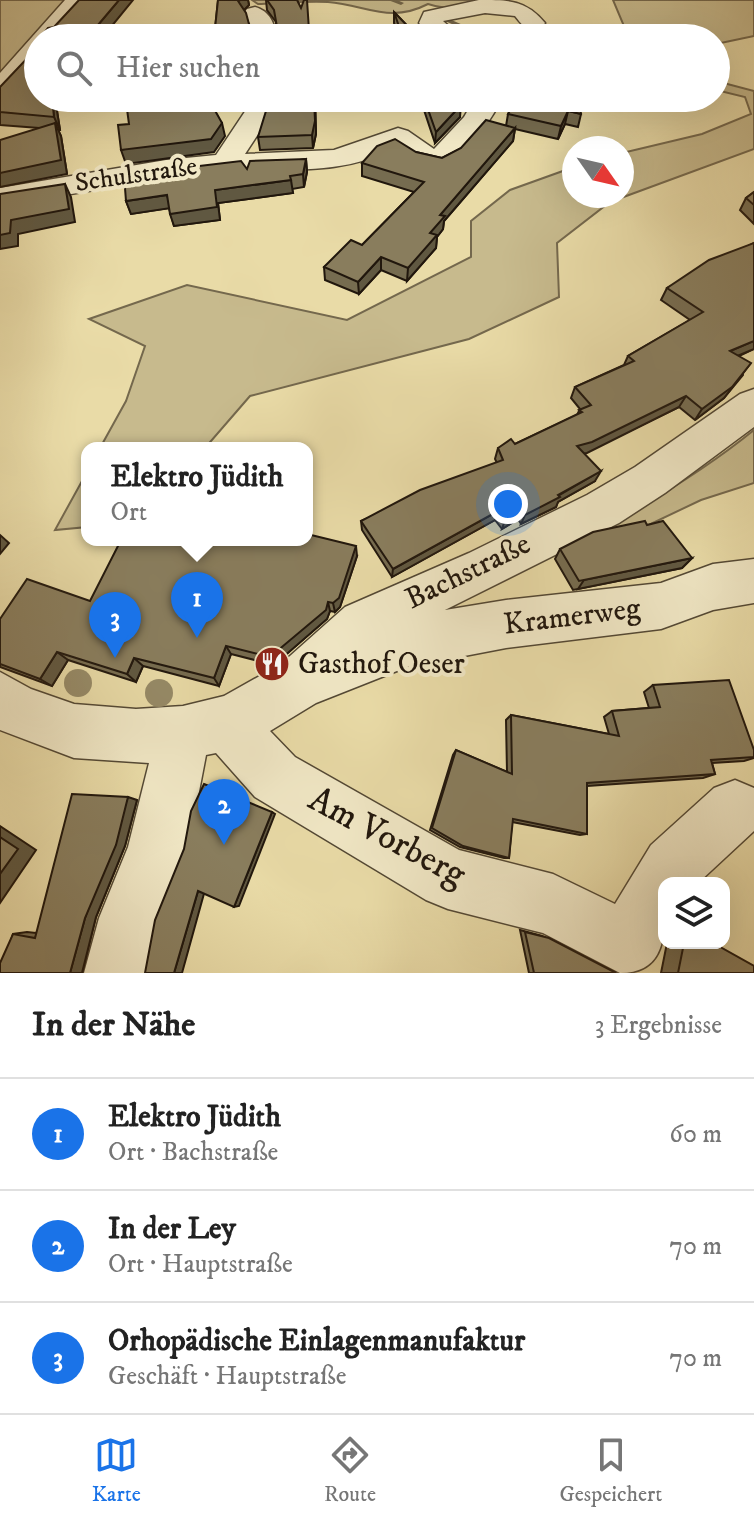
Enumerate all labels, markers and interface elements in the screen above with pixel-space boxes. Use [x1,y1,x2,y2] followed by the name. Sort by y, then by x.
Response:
[24,24,730,112] search box
[52,46,96,90] icon: search
[116,50,260,87] text: Hier suchen
[562,136,634,208] north arrow
[73,150,199,200] street label: Schulstraße
[81,442,313,546] popup
[111,459,283,496] text: Elektro Jüdith
[488,484,528,524] your location
[111,496,147,529] text: Ort
[399,526,537,618] street label: Bachstraße
[171,572,223,638] pin: 1
[502,590,643,644] street label: Kramerweg
[89,592,141,658] pin: 3
[253,645,291,683] restaurant icon: Gasthof Oeser
[298,646,465,683] place label: Gasthof Oeser
[300,777,474,897] street label: Am Vorberg
[198,779,250,845] pin: 2
[658,877,730,949] map controls
[658,877,730,949] button: layers
[32,1004,195,1046] text: In der Nähe
[595,1009,722,1042] text: 3 Ergebnisse
[108,1099,281,1136] text: Elektro Jüdith
[53,1118,63,1151] text: 1
[669,1118,722,1151] text: 60 m
[108,1136,278,1169] text: Ort · Bachstraße
[108,1211,236,1248] text: In der Ley
[52,1230,64,1263] text: 2
[669,1230,722,1263] text: 70 m
[108,1248,293,1281] text: Ort · Hauptstraße
[108,1323,525,1360] text: Orhopädische Einlagenmanufaktur
[53,1342,63,1375] text: 3
[669,1342,722,1375] text: 70 m
[108,1360,347,1393] text: Geschäft · Hauptstraße
[92,1433,141,1508] tab: Karte
[324,1433,376,1508] tab: Route
[559,1433,662,1508] tab: Gespeichert

